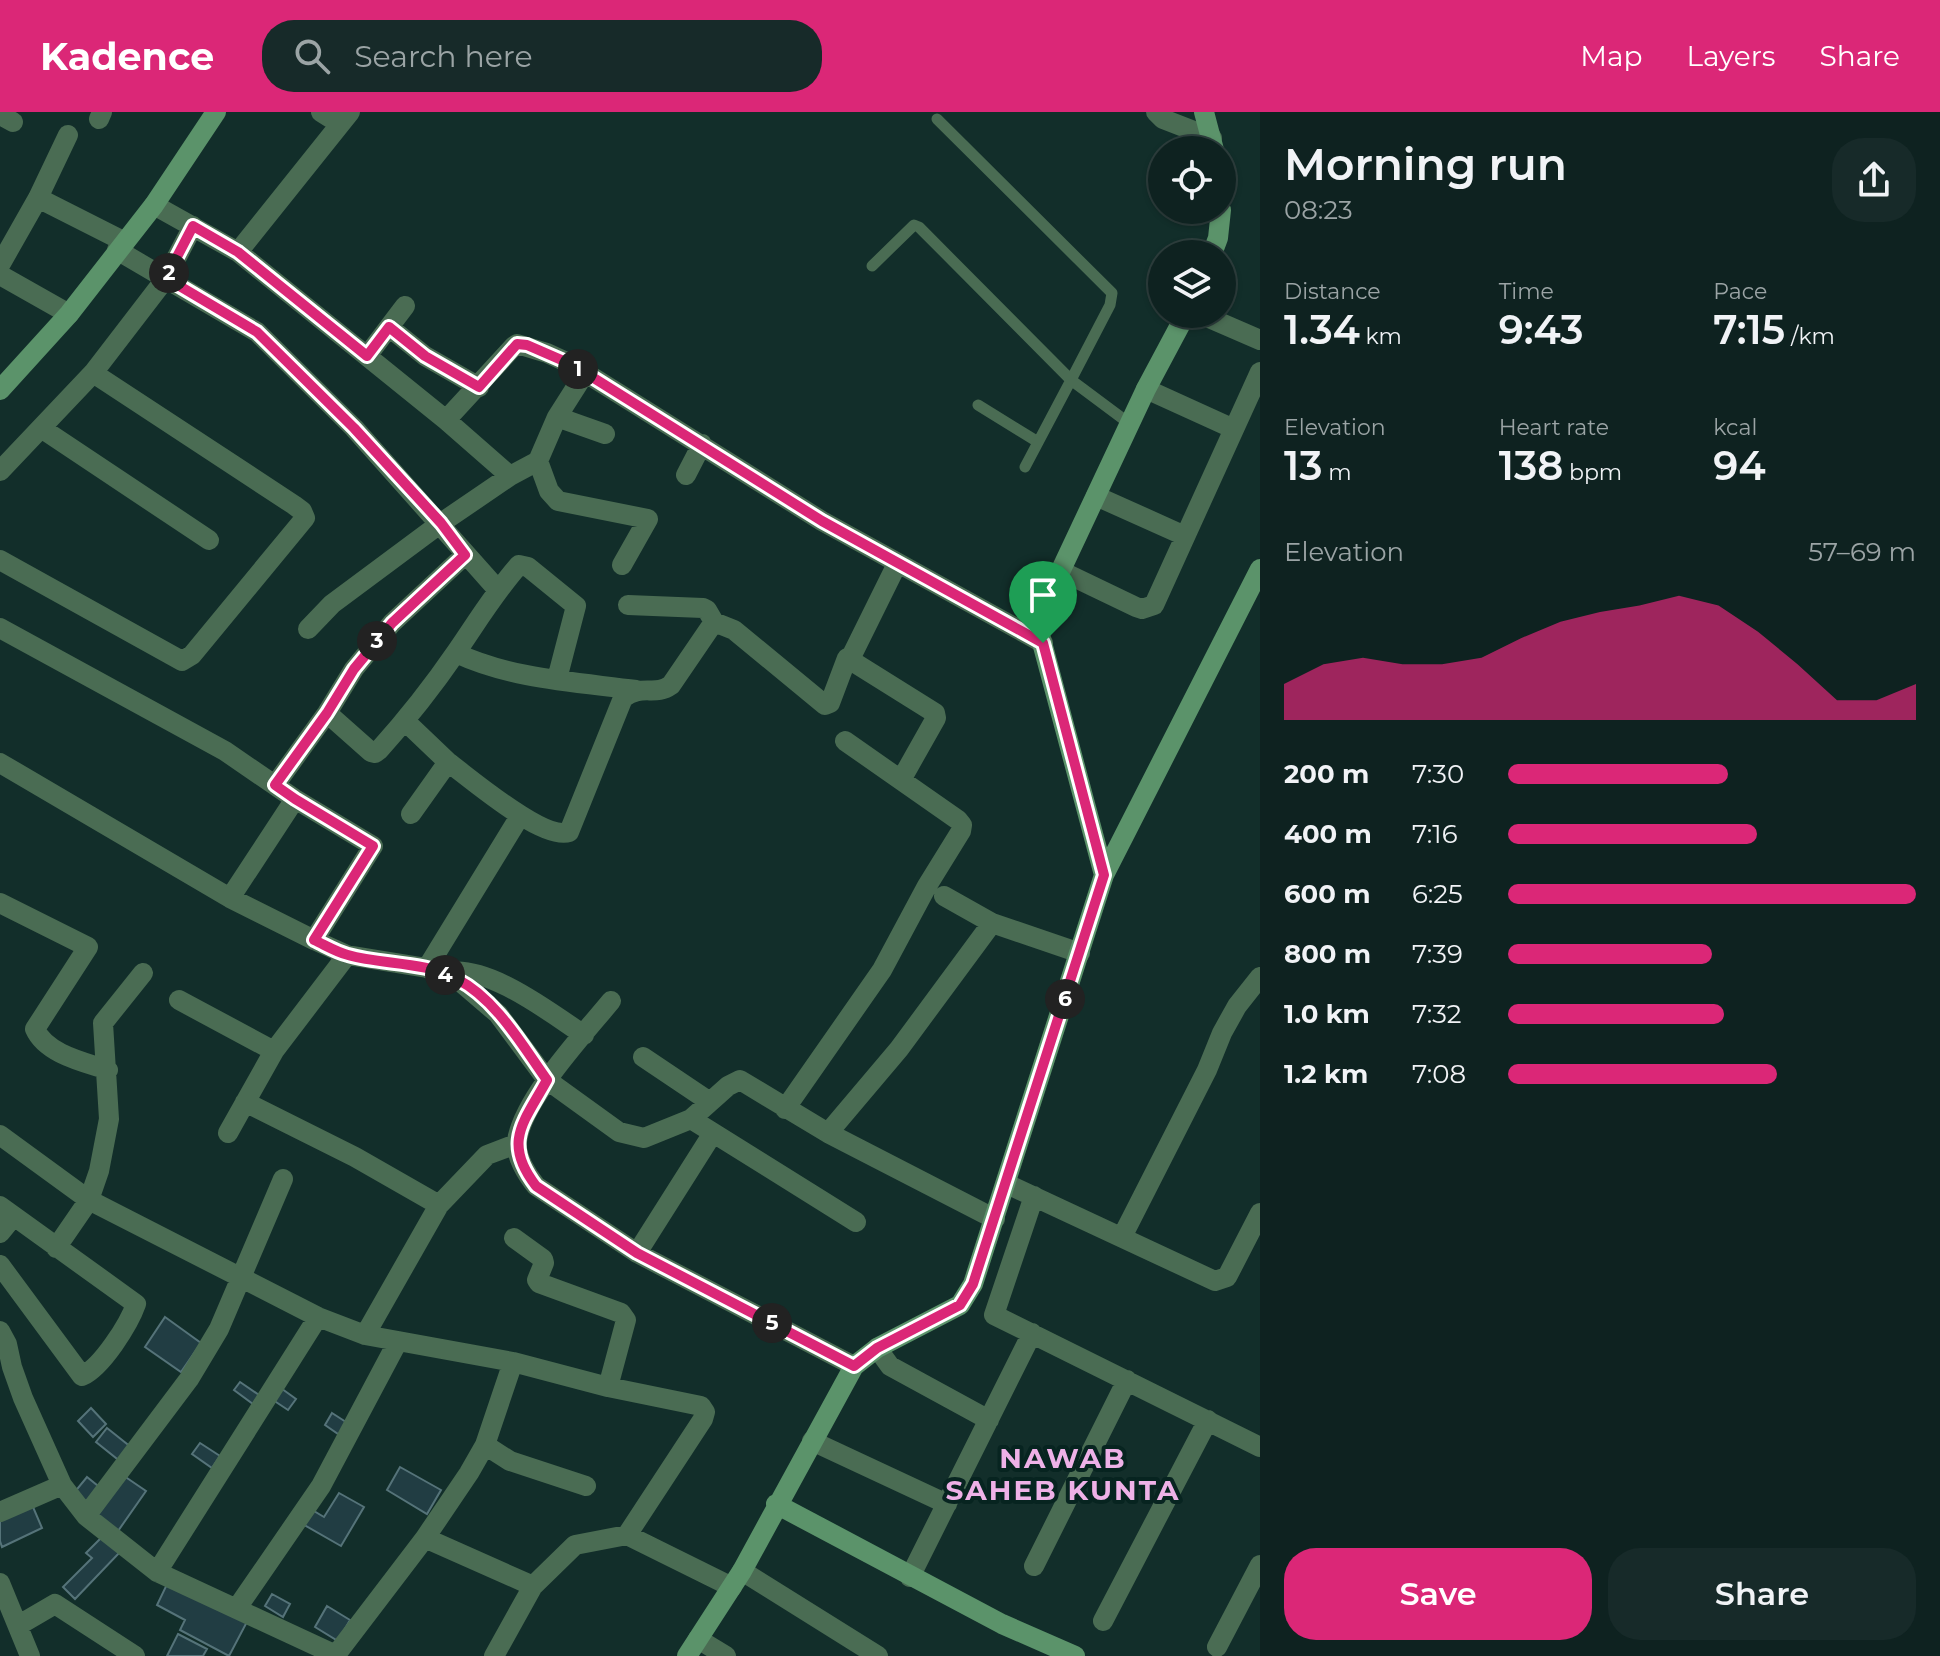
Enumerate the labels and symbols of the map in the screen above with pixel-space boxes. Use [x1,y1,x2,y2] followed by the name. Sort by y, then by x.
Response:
[149,253,189,293] pin: 2
[558,349,598,389] pin: 1
[1009,561,1077,643] pin
[357,621,397,661] pin: 3
[425,955,465,995] pin: 4
[1045,979,1085,1019] pin: 6
[752,1303,792,1343] pin: 5
[946,1441,1180,1507] district label: NAWAB SAHEB KUNTA

